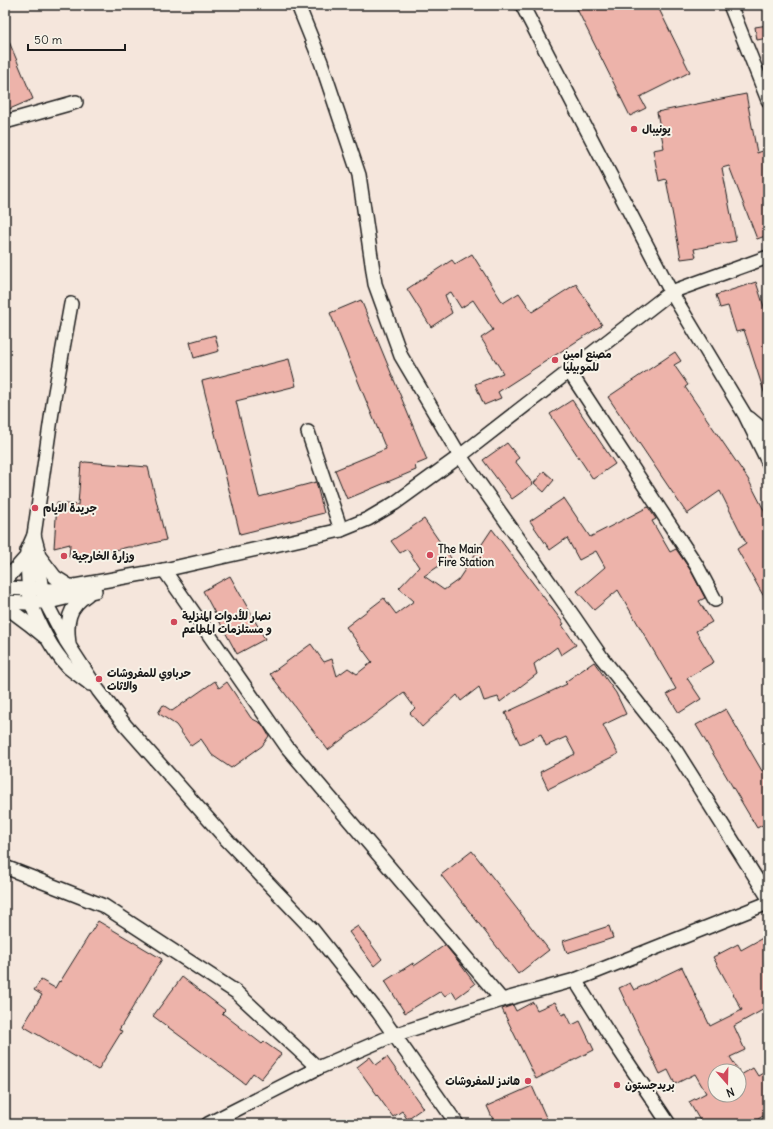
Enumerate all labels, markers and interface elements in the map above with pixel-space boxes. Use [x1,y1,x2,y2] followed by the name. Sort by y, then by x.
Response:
[28,26,125,52] scale bar
[34,32,63,47] text: 50 m
[642,122,671,137] place label: يونيبال
[629,124,639,134] marker: يونيبال
[563,347,612,375] place label: مصنع امين للموبيليا
[550,355,560,365] marker: مصنع امين للموبيليا
[43,501,97,517] place label: جريدة الايام
[30,503,40,513] marker: جريدة الايام
[438,542,495,569] place label: The Main Fire Station
[72,549,135,563] place label: وزارة الخارجية
[425,550,435,560] marker: The Main Fire Station
[59,551,69,561] marker: وزارة الخارجية
[182,609,272,638] place label: نصار للأدوات المنزلية و مستلزمات المطاعم
[169,617,179,627] marker: نصار للأدوات المنزلية و مستلزمات المطاعم
[107,666,191,693] place label: حرباوي للمفروشات والاثاث
[94,674,104,684] marker: حرباوي للمفروشات والاثاث
[707,1063,747,1103] north arrow
[445,1074,520,1088] place label: هاندز للمفروشات
[523,1076,533,1086] marker: هاندز للمفروشات
[625,1078,675,1093] place label: بريدجستون
[612,1080,622,1090] marker: بريدجستون
[724,1085,736,1100] text: N

